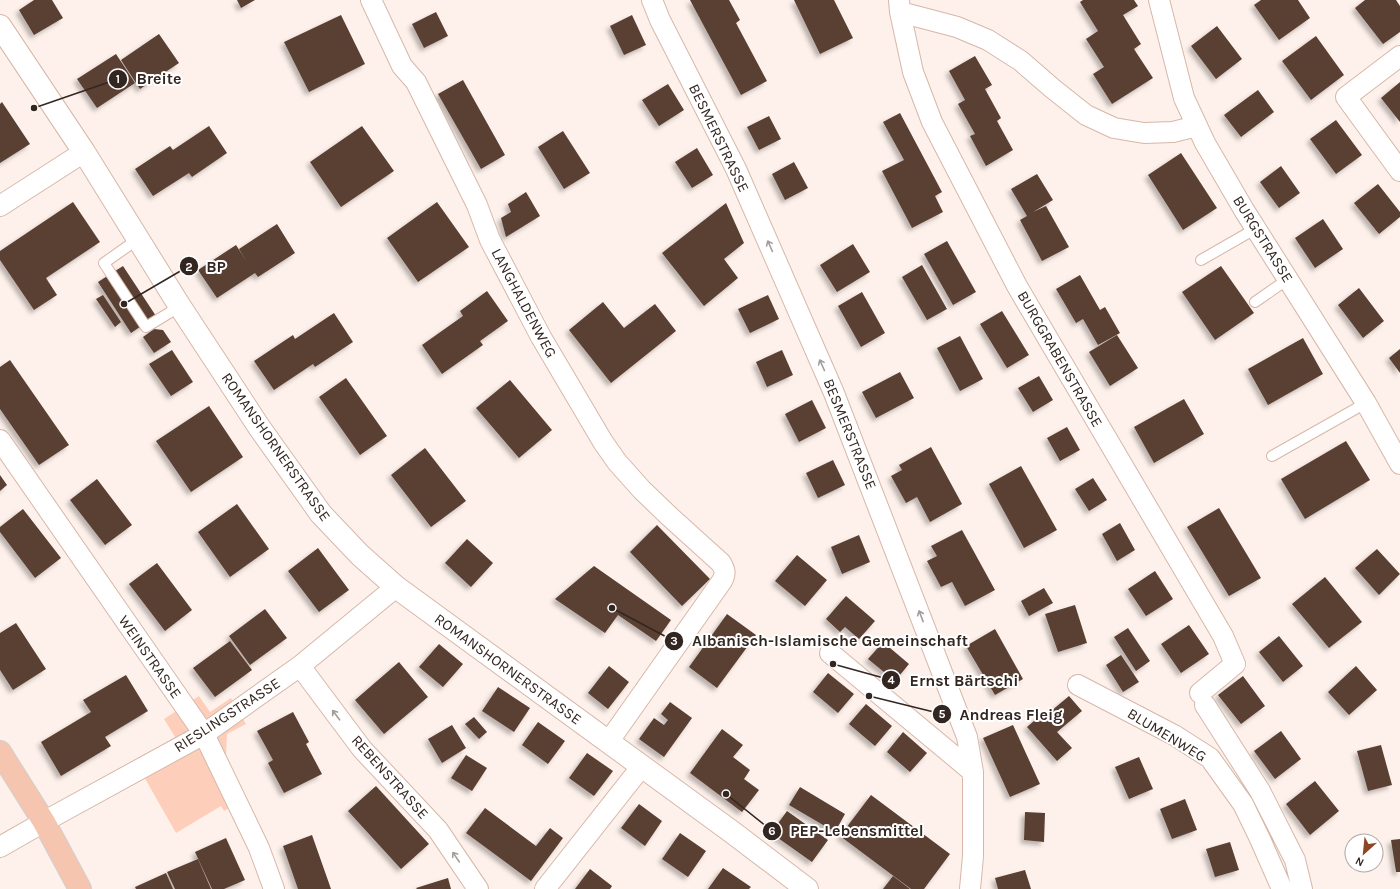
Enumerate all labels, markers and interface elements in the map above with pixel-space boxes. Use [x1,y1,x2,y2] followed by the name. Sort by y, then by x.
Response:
[108,65,189,93] callout: Breite
[136,69,182,88] text: Breite
[116,72,120,86] text: 1
[685,81,753,195] street label: BESMERSTRASSE
[1229,192,1297,286] street label: BURGSTRASSE
[766,241,773,253] one-way arrow
[488,245,560,361] street label: LANGHALDENWEG
[179,252,234,280] callout: BP
[206,257,226,276] text: BP
[185,260,193,274] text: 2
[1014,288,1106,430] street label: BURGGRABENSTRASSE
[818,359,825,371] one-way arrow
[218,369,334,525] street label: ROMANSHORNERSTRASSE
[820,376,880,492] street label: BESMERSTRASSE
[431,610,585,728] street label: ROMANSHORNERSTRASSE
[916,611,924,623] one-way arrow
[115,612,185,702] street label: WEINSTRASSE
[664,627,976,655] callout: Albanisch-Islamische Gemeinschaft
[692,631,968,650] text: Albanisch-Islamische Gemeinschaft
[670,634,678,648] text: 3
[881,666,1026,694] callout: Ernst Bärtschi
[910,671,1018,690] text: Ernst Bärtschi
[887,673,895,687] text: 4
[171,674,283,756] street label: RIESLINGSTRASSE
[932,700,1071,728] callout: Andreas Fleig
[1124,704,1210,766] street label: BLUMENWEG
[959,705,1063,724] text: Andreas Fleig
[939,707,946,721] text: 5
[332,710,340,721] one-way arrow
[348,731,432,823] street label: REBENSTRASSE
[762,817,931,845] callout: PEP-Lebensmittel
[790,821,924,840] text: PEP-Lebensmittel
[768,824,776,838] text: 6
[1344,833,1384,873] north arrow
[452,851,460,862] one-way arrow
[1353,854,1366,869] text: N

